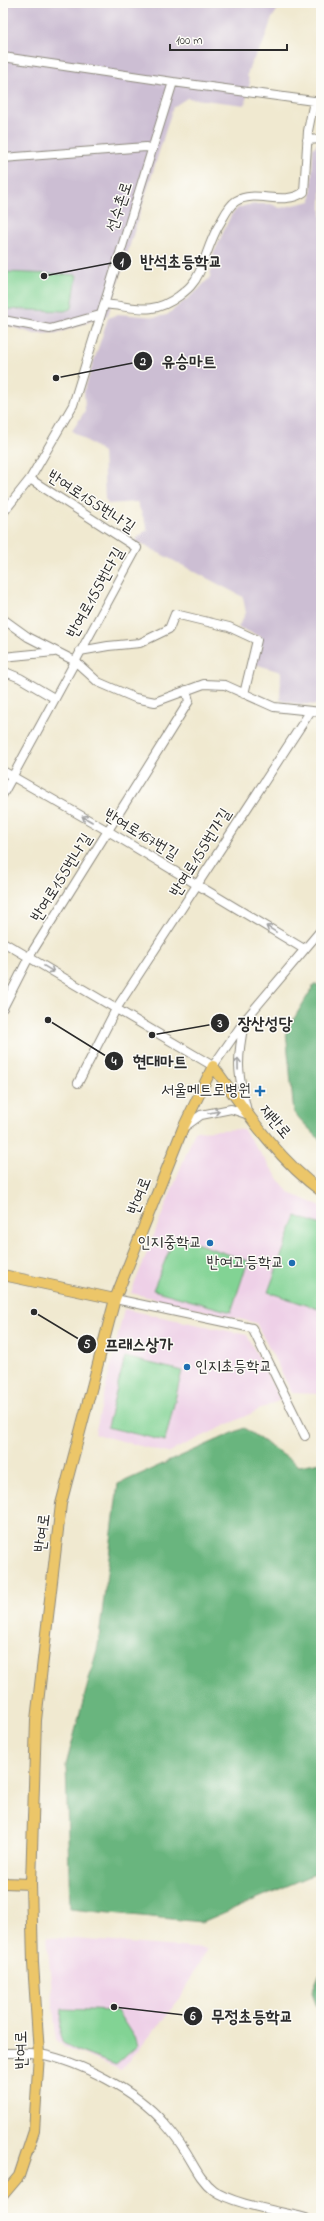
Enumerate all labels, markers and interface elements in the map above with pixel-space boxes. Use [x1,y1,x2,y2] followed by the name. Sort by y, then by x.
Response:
[170,26,287,52] scale bar
[176,32,203,50] text: 100 m
[101,179,139,235] street label: 선수촌로
[112,247,230,276] callout: 반석초등학교
[140,250,222,275] text: 반석초등학교
[120,254,124,272] text: 1
[133,347,224,376] callout: 유승마트
[162,350,216,375] text: 유승마트
[139,353,146,371] text: 2
[42,465,140,540] street label: 반여로155번나길
[61,543,131,643] street label: 반여로155번다길
[99,803,183,867] street label: 반여로167번길
[164,804,238,902] street label: 반여로155번가길
[81,815,93,823] one-way arrow
[25,829,99,927] street label: 반여로155번나길
[265,925,277,933] one-way arrow
[43,966,55,974] one-way arrow
[210,1009,300,1038] callout: 장산성당
[238,1012,293,1037] text: 장산성당
[217,1015,223,1033] text: 3
[104,1046,195,1075] callout: 현대마트
[133,1050,187,1075] text: 현대마트
[111,1053,117,1071] text: 4
[234,1058,242,1071] one-way arrow
[161,1079,251,1103] place label: 서울메트로병원
[254,1085,266,1097] marker: 서울메트로병원
[253,1099,297,1145] street label: 재반로
[207,1108,220,1116] one-way arrow
[122,1174,158,1218] street label: 반여로
[138,1231,202,1255] place label: 인지중학교
[205,1238,215,1248] marker: 인지중학교
[207,1251,284,1275] place label: 반여고등학교
[287,1258,297,1268] marker: 반여고등학교
[77,1329,182,1358] callout: 프래스상가
[105,1333,174,1358] text: 프래스상가
[84,1336,91,1354] text: 5
[195,1355,272,1379] place label: 인지초등학교
[182,1362,192,1372] marker: 인지초등학교
[29,1512,57,1554] street label: 반여로
[183,2001,301,2030] callout: 무정초등학교
[211,2005,293,2030] text: 무정초등학교
[189,2008,196,2026] text: 6
[10,2030,34,2070] street label: 반여로

